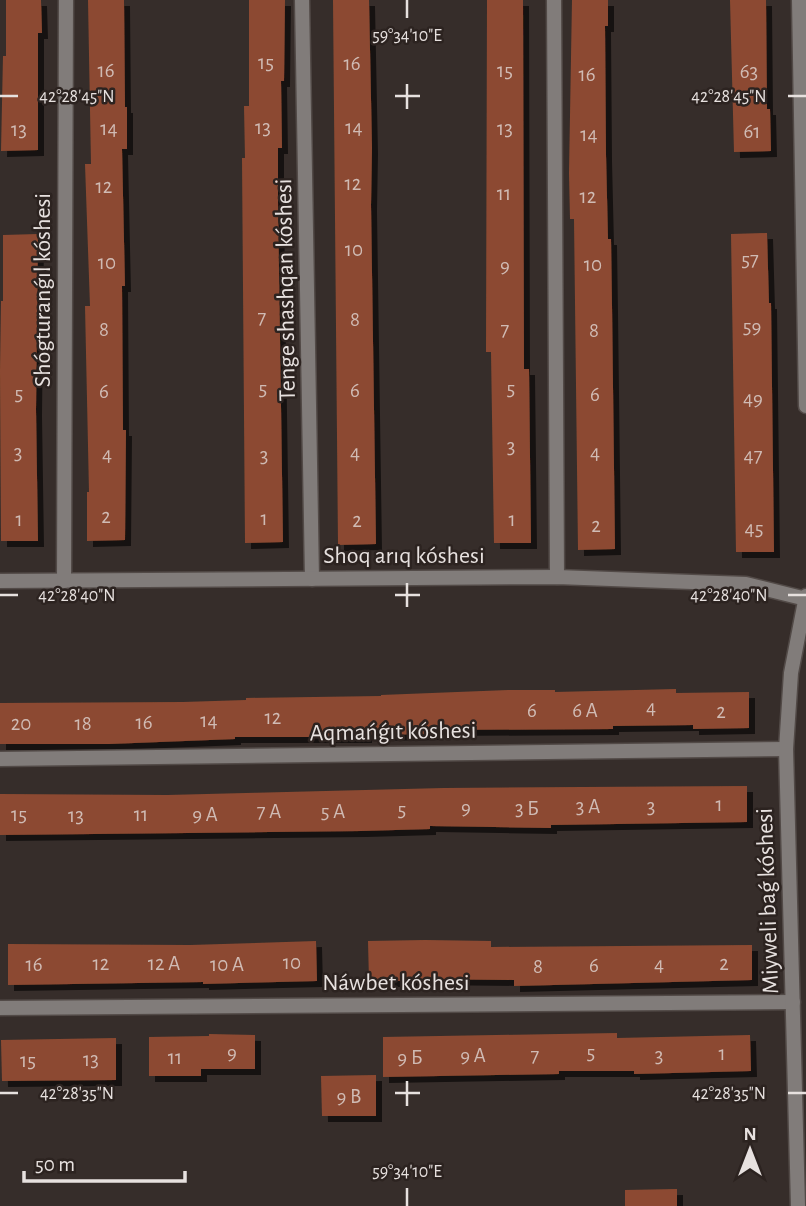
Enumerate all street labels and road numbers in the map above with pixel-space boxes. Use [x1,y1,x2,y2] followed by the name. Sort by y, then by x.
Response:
[272,178,300,402] street label: Tenge shashqan kóshesi
[31,193,55,387] street label: Shógturanǵıl kóshesi
[323,544,485,568] street label: Shoq arıq kóshesi
[309,719,477,745] street label: Aqmańǵıt kóshesi
[753,808,783,994] street label: Miyweli baǵ kóshesi
[322,971,470,995] street label: Náwbet kóshesi

